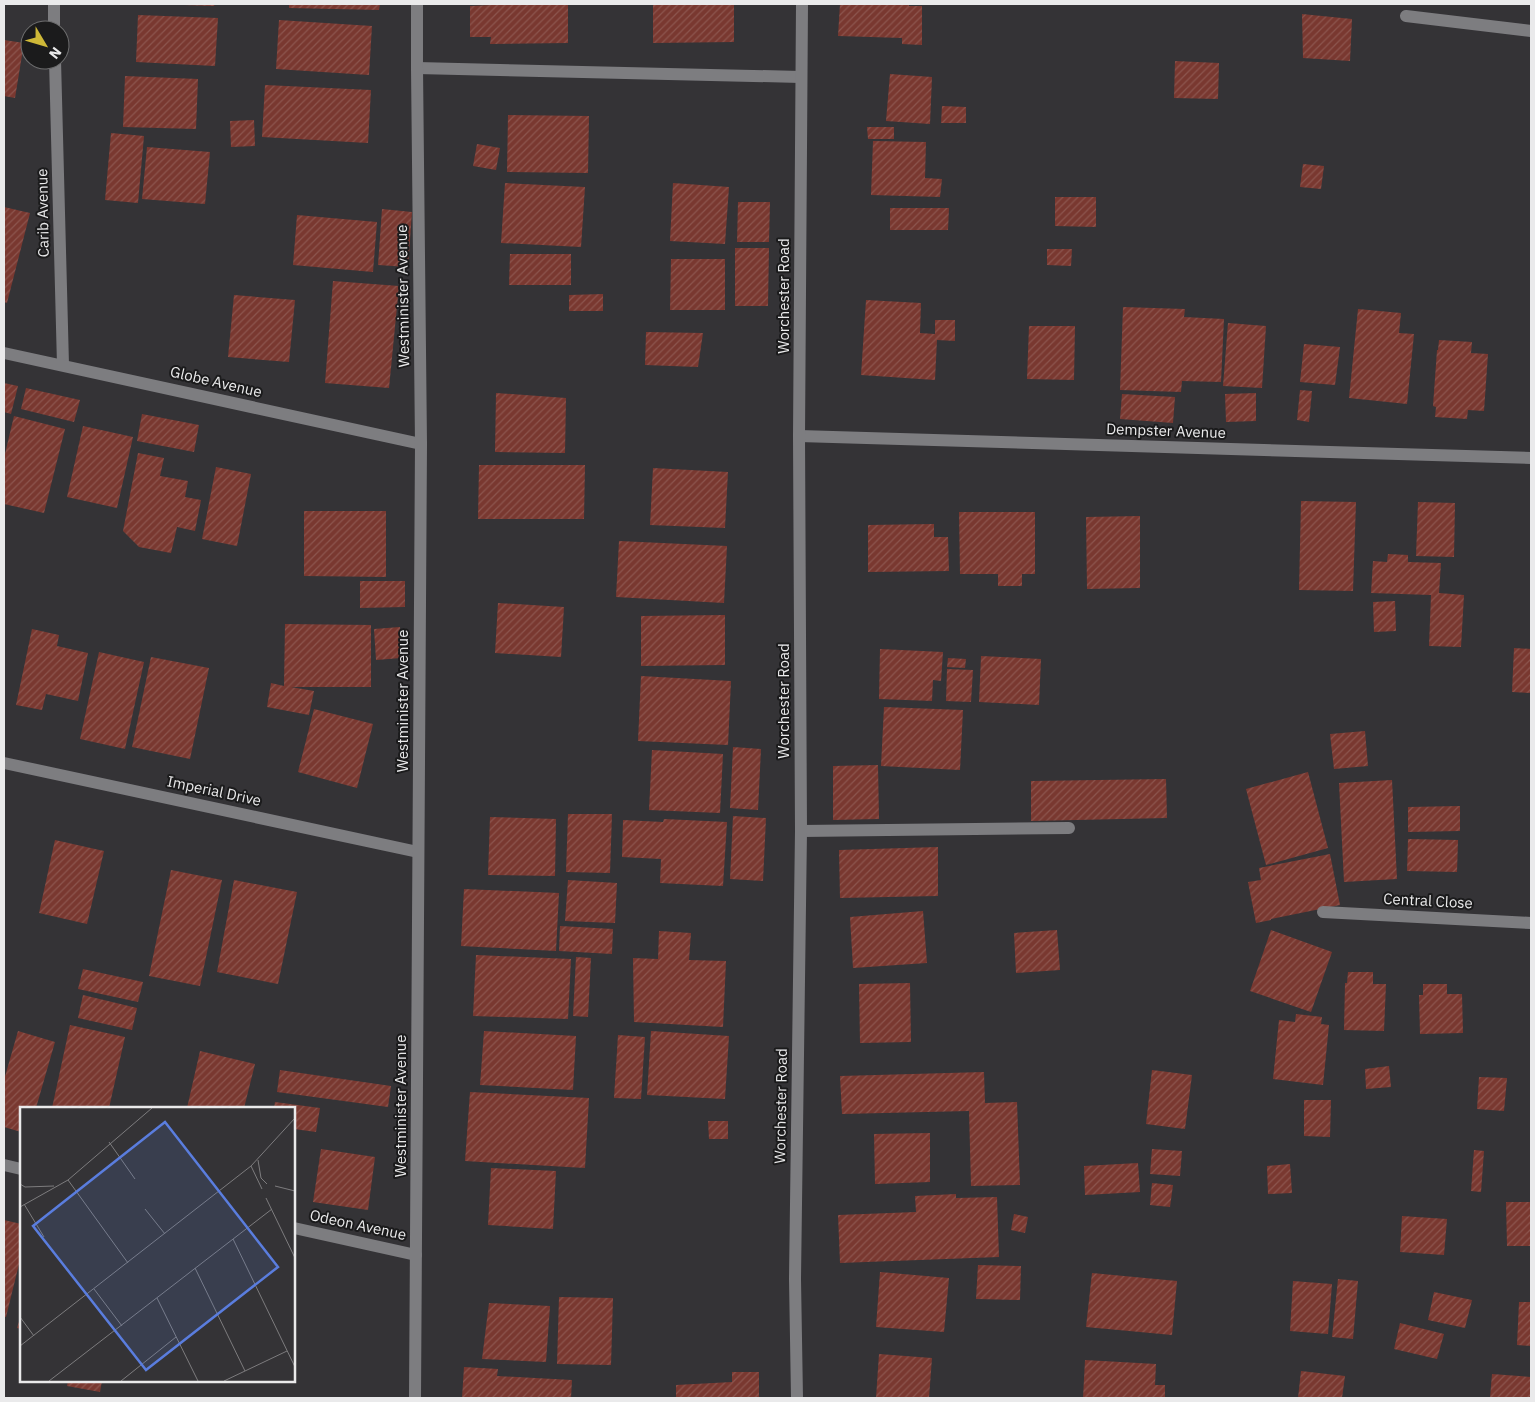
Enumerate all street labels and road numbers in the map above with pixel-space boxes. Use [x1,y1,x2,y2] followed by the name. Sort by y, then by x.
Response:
[32,168,53,258] street label: Carib Avenue
[392,224,413,368] street label: Westminister Avenue
[774,238,793,354] street label: Worchester Road
[168,362,264,401] street label: Globe Avenue
[1106,419,1226,442] street label: Dempster Avenue
[393,630,412,772] street label: Westminister Avenue
[774,643,793,759] street label: Worchester Road
[165,771,263,810] street label: Imperial Drive
[1383,889,1473,912] street label: Central Close
[391,1035,410,1177] street label: Westminister Avenue
[770,1048,791,1164] street label: Worchester Road
[308,1205,408,1244] street label: Odeon Avenue

